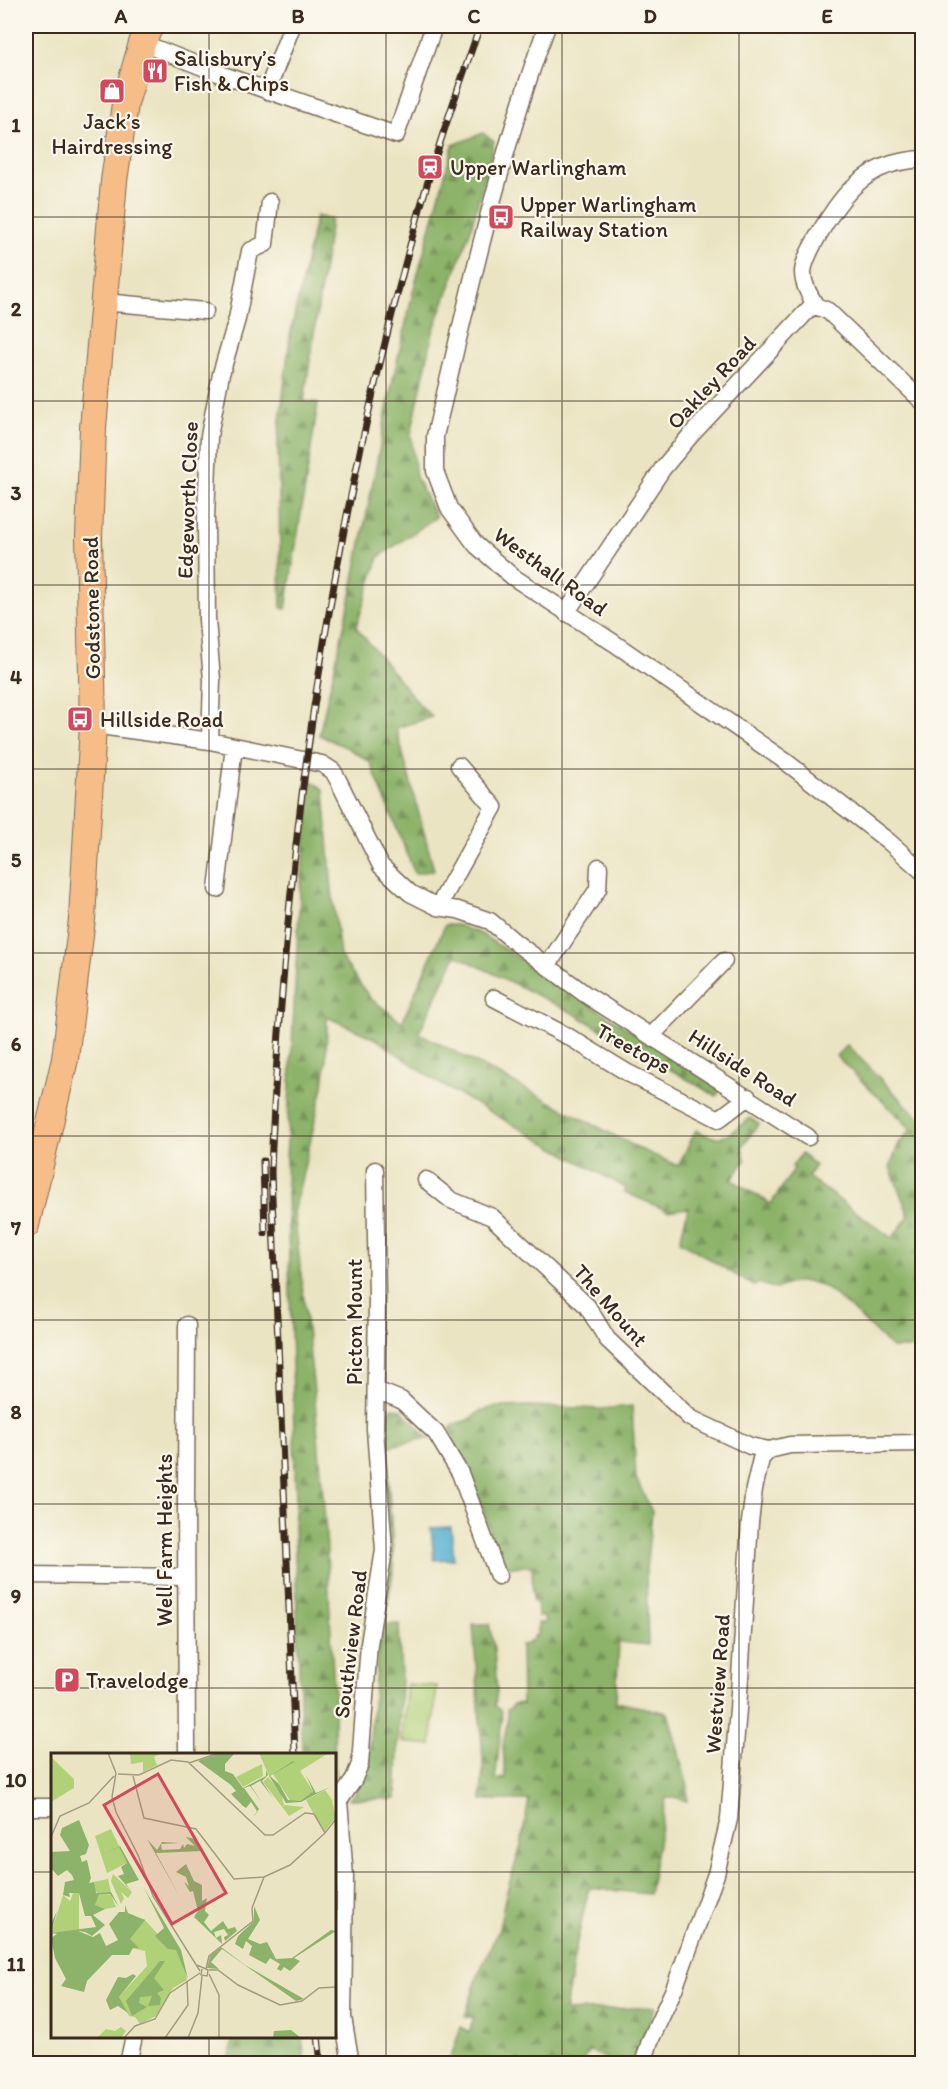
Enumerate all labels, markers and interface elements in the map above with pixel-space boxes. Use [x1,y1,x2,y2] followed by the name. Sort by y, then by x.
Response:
[114,4,128,28] text: A
[292,4,305,28] text: B
[468,4,481,28] text: C
[643,4,657,28] text: D
[821,4,833,28] text: E
[174,45,289,97] place label: Salisbury’s Fish & Chips
[140,56,170,86] restaurant icon: Salisbury’s Fish & Chips
[97,76,127,106] shop icon: Jack’s Hairdressing
[51,108,173,160] place label: Jack’s Hairdressing
[11,113,21,137] text: 1
[415,152,445,182] station icon: Upper Warlingham
[450,154,627,181] place label: Upper Warlingham
[520,191,697,243] place label: Upper Warlingham Railway Station
[486,202,516,232] bus stop icon: Upper Warlingham Railway Station
[11,297,22,321] text: 2
[661,330,762,435] street label: Oakley Road
[171,421,204,579] street label: Edgeworth Close
[11,481,22,505] text: 3
[488,521,613,622] street label: Westhall Road
[77,536,106,680] street label: Godstone Road
[10,665,22,689] text: 4
[65,704,95,734] bus stop icon: Hillside Road
[100,706,224,733] place label: Hillside Road
[11,848,22,872] text: 5
[592,1017,676,1080] street label: Treetops
[684,1022,802,1113] street label: Hillside Road
[11,1032,22,1056] text: 6
[10,1216,21,1240] text: 7
[567,1258,654,1352] street label: The Mount
[341,1259,368,1385] street label: Picton Mount
[11,1400,22,1424] text: 8
[151,1454,178,1626] street label: Well Farm Heights
[328,1568,373,1720] street label: Southview Road
[11,1584,21,1608] text: 9
[699,1613,736,1755] street label: Westview Road
[52,1665,82,1695] parking icon: Travelodge
[86,1667,189,1694] place label: Travelodge
[51,1753,336,2038] inset map
[5,1768,27,1792] text: 10
[7,1952,26,1976] text: 11

